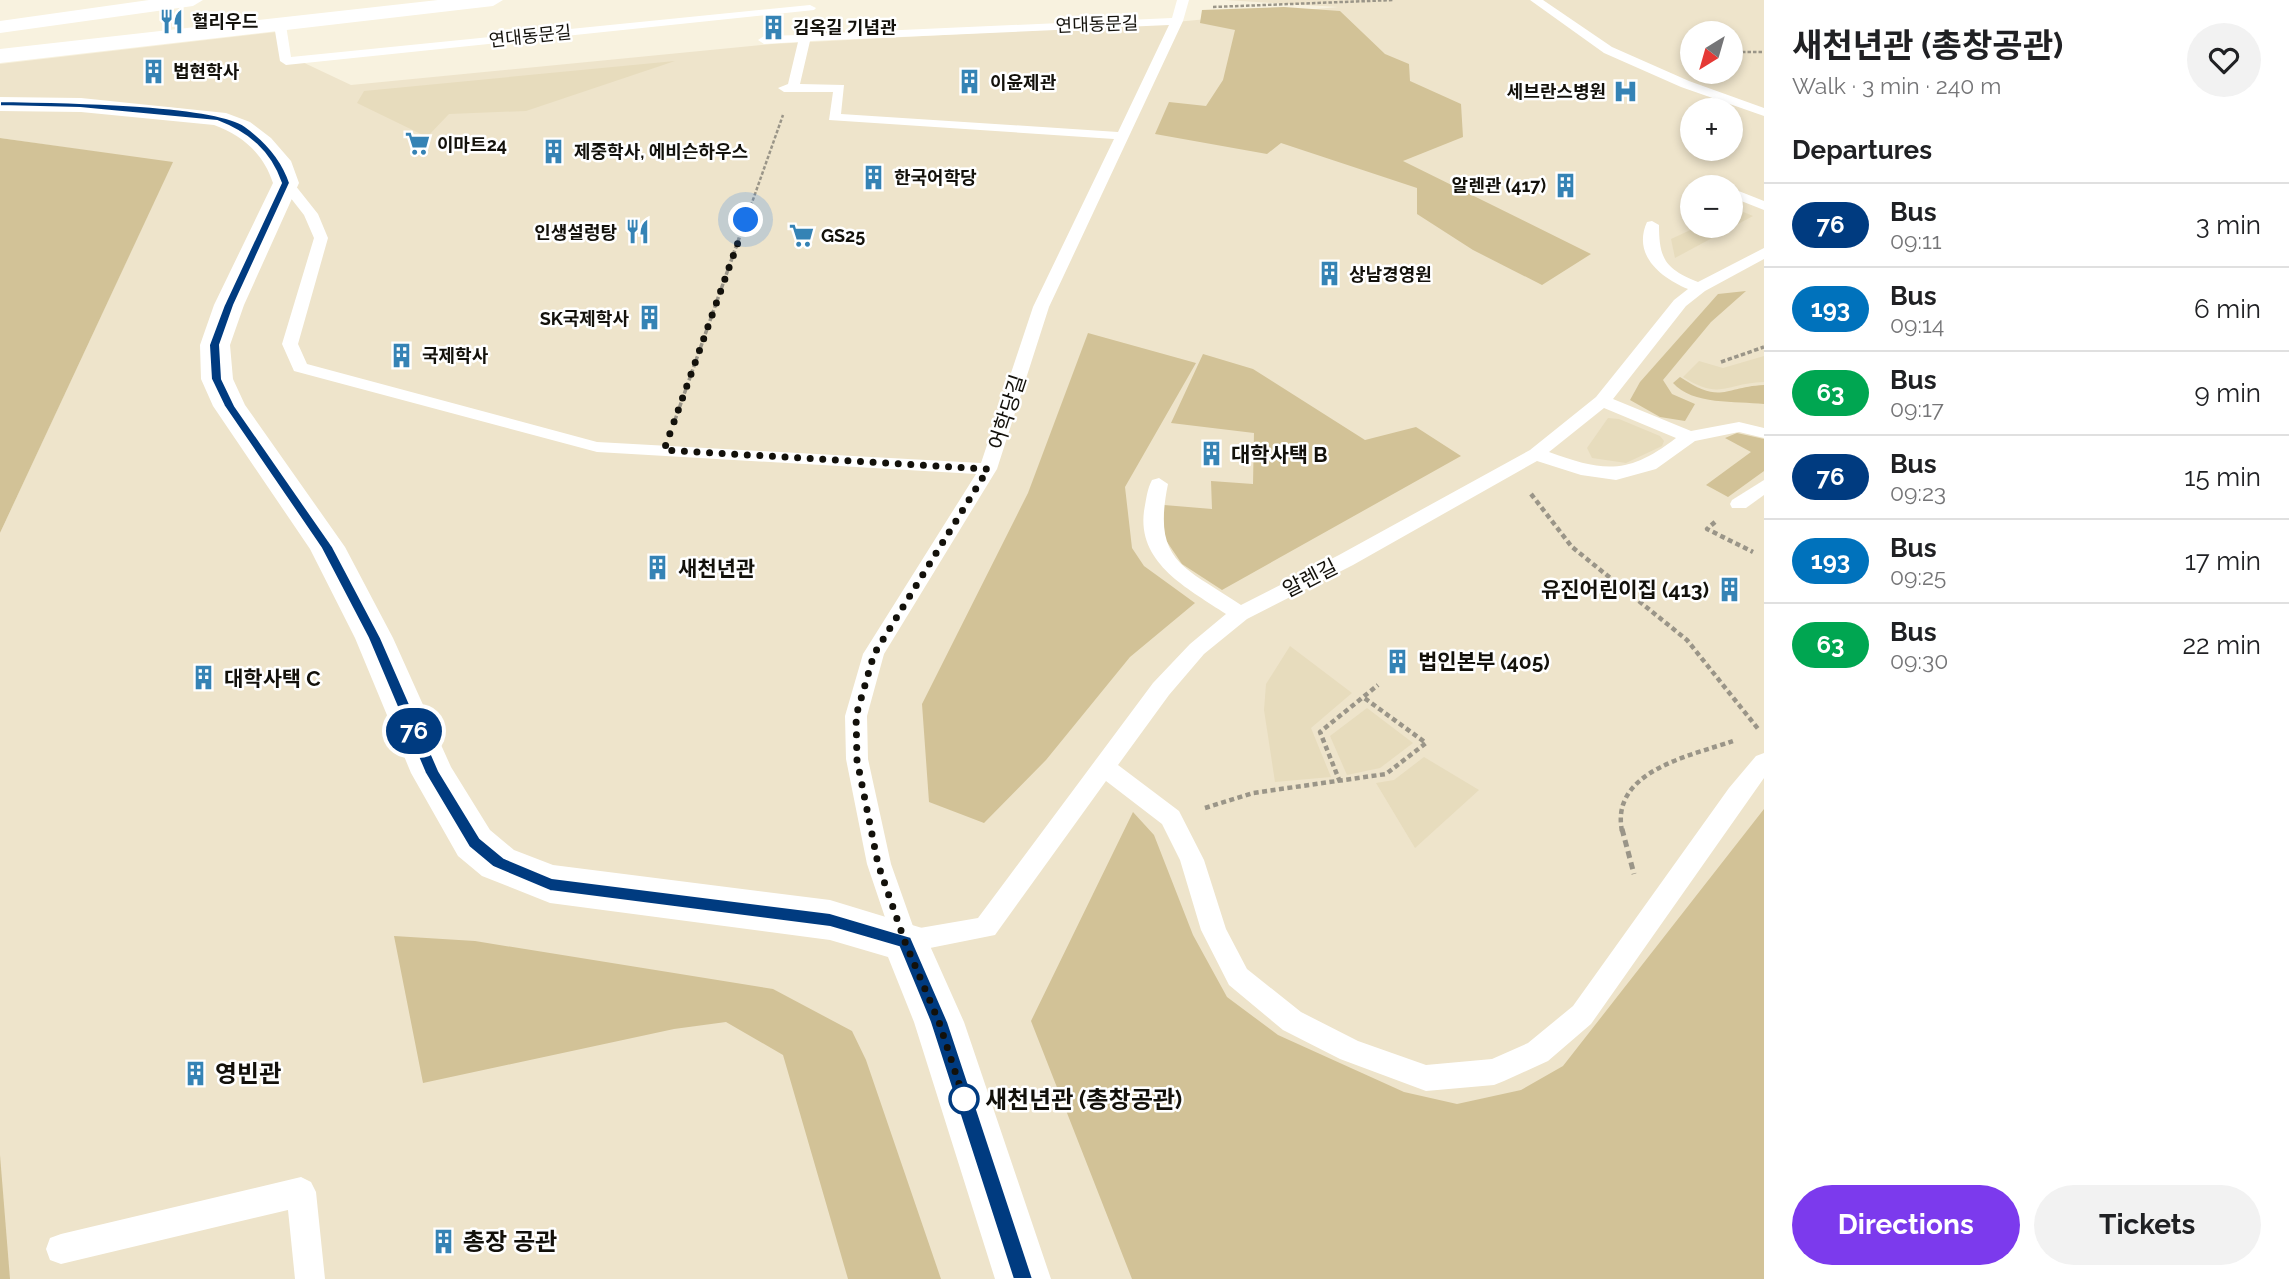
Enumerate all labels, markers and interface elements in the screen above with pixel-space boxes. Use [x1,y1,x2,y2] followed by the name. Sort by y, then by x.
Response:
[158,7,186,35] restaurant icon: 헐리우드
[192,11,258,32] place label: 헐리우드
[1055,12,1139,36] street label: 연대동문길
[759,13,787,41] building icon: 김옥길 기념관
[793,17,897,38] place label: 김옥길 기념관
[488,21,572,51] street label: 연대동문길
[1680,21,1743,84] north arrow
[1680,21,1743,238] map controls
[2187,23,2261,97] button: heart
[1792,26,2063,65] text: 새천년관 (총창공관)
[139,57,167,85] building icon: 법현학사
[173,61,240,82] place label: 법현학사
[956,68,984,96] building icon: 이윤제관
[990,72,1057,93] place label: 이윤제관
[1792,72,2001,99] text: Walk · 3 min · 240 m
[1612,77,1640,105] hospital icon: 세브란스병원
[1507,81,1606,102] place label: 세브란스병원
[1680,98,1743,161] button: +
[403,130,431,158] supermarket icon: 이마트24
[437,134,507,155] place label: 이마트24
[1792,135,1932,165] text: Departures
[540,137,568,165] building icon: 제중학사, 에비슨하우스
[574,141,748,162] place label: 제중학사, 에비슨하우스
[860,163,888,191] building icon: 한국어학당
[894,167,977,188] place label: 한국어학당
[1552,171,1580,199] building icon: 알렌관 (417)
[1452,175,1546,196] place label: 알렌관 (417)
[1680,175,1743,238] button: −
[1890,197,1937,227] text: Bus
[728,202,763,237] your location
[1816,210,1845,239] text: 76
[2196,210,2261,240] text: 3 min
[623,218,651,246] restaurant icon: 인생설렁탕
[787,221,815,249] supermarket icon: GS25
[534,222,617,243] place label: 인생설렁탕
[821,225,865,246] place label: GS25
[1890,227,1942,254] text: 09:11
[1315,260,1343,288] building icon: 상남경영원
[1349,264,1432,285] place label: 상남경영원
[1890,281,1937,311] text: Bus
[1811,294,1850,323] text: 193
[2194,294,2261,324] text: 6 min
[635,304,663,332] building icon: SK국제학사
[540,308,629,329] place label: SK국제학사
[1890,311,1944,338] text: 09:14
[388,341,416,369] building icon: 국제학사
[422,345,489,366] place label: 국제학사
[1890,365,1937,395] text: Bus
[983,371,1031,453] street label: 어학당길
[1817,378,1844,407] text: 63
[2194,378,2261,408] text: 9 min
[1890,395,1944,422] text: 09:17
[1197,440,1225,468] building icon: 대학사택 B
[1231,442,1328,467] place label: 대학사택 B
[1890,449,1937,479] text: Bus
[1816,462,1845,491] text: 76
[2184,462,2261,492] text: 15 min
[1890,479,1946,506] text: 09:23
[1890,533,1937,563] text: Bus
[1811,546,1850,575] text: 193
[2185,546,2261,576] text: 17 min
[644,554,672,582] building icon: 새천년관
[1278,554,1342,602] street label: 알렌길
[678,556,755,581] place label: 새천년관
[1890,563,1946,590] text: 09:25
[1715,575,1743,603] building icon: 유진어린이집 (413)
[1541,577,1709,602] place label: 유진어린이집 (413)
[1890,617,1937,647] text: Bus
[1817,630,1844,659] text: 63
[2183,630,2261,660] text: 22 min
[1384,647,1412,675] building icon: 법인본부 (405)
[1890,647,1948,674] text: 09:30
[1418,649,1550,674] place label: 법인본부 (405)
[190,664,218,692] building icon: 대학사택 C
[224,666,321,691] place label: 대학사택 C
[382,708,446,754] line badge: 76
[400,716,428,745] text: 76
[181,1059,209,1087] building icon: 영빈관
[215,1059,281,1088] place label: 영빈관
[949,1084,979,1114] marker: 새천년관 (총창공관)
[985,1085,1182,1114] place label: 새천년관 (총창공관)
[1792,1185,2020,1265] button: Directions
[2034,1185,2261,1265] button: Tickets
[429,1227,457,1255] building icon: 총장 공관
[463,1227,557,1256] place label: 총장 공관

